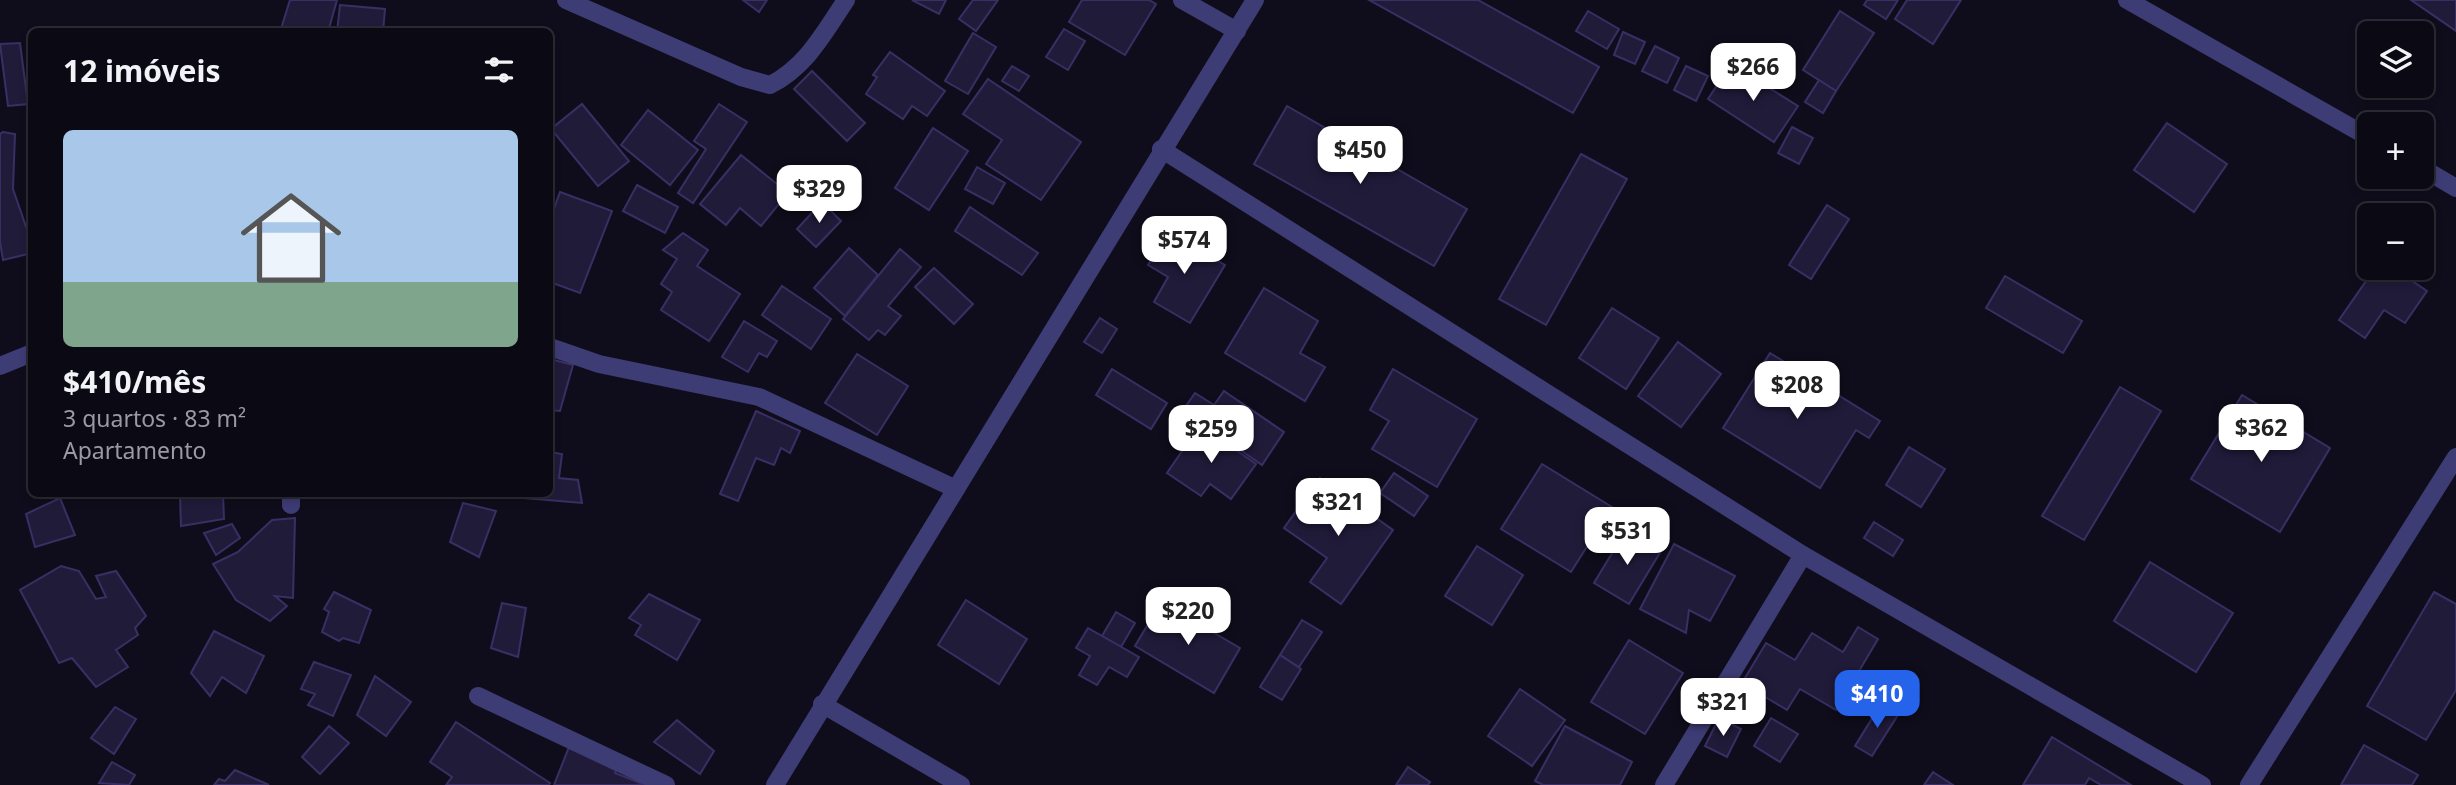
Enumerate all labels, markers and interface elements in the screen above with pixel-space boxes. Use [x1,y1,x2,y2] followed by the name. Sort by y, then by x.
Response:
[2357,21,2434,280] map controls
[2357,21,2434,98] button: layers
[1712,43,1794,103] pin: $266
[63,50,221,91] text: 12 imóveis
[1727,50,1779,82] text: $266
[480,51,518,89] icon: filters
[2357,112,2434,189] button: +
[1319,127,1401,186] pin: $450
[1334,133,1386,165] text: $450
[778,166,860,225] pin: $329
[793,172,845,204] text: $329
[228,175,354,301] icon: home
[2357,203,2434,280] button: −
[1143,216,1225,276] pin: $574
[1158,223,1210,255] text: $574
[63,361,206,402] text: $410/mês
[1756,362,1838,421] pin: $208
[1771,368,1823,400] text: $208
[63,402,246,434] text: 3 quartos · 83 m²
[2220,405,2302,464] pin: $362
[1170,406,1252,465] pin: $259
[2235,411,2287,443] text: $362
[1185,412,1237,444] text: $259
[63,434,206,466] text: Apartamento
[1297,478,1379,538] pin: $321
[1312,485,1364,517] text: $321
[1586,508,1668,567] pin: $531
[1601,514,1653,546] text: $531
[1147,588,1229,647] pin: $220
[1162,594,1214,626] text: $220
[1836,670,1918,730] pin: $410
[1851,677,1903,709] text: $410
[1682,678,1764,738] pin: $321
[1697,685,1749,717] text: $321

